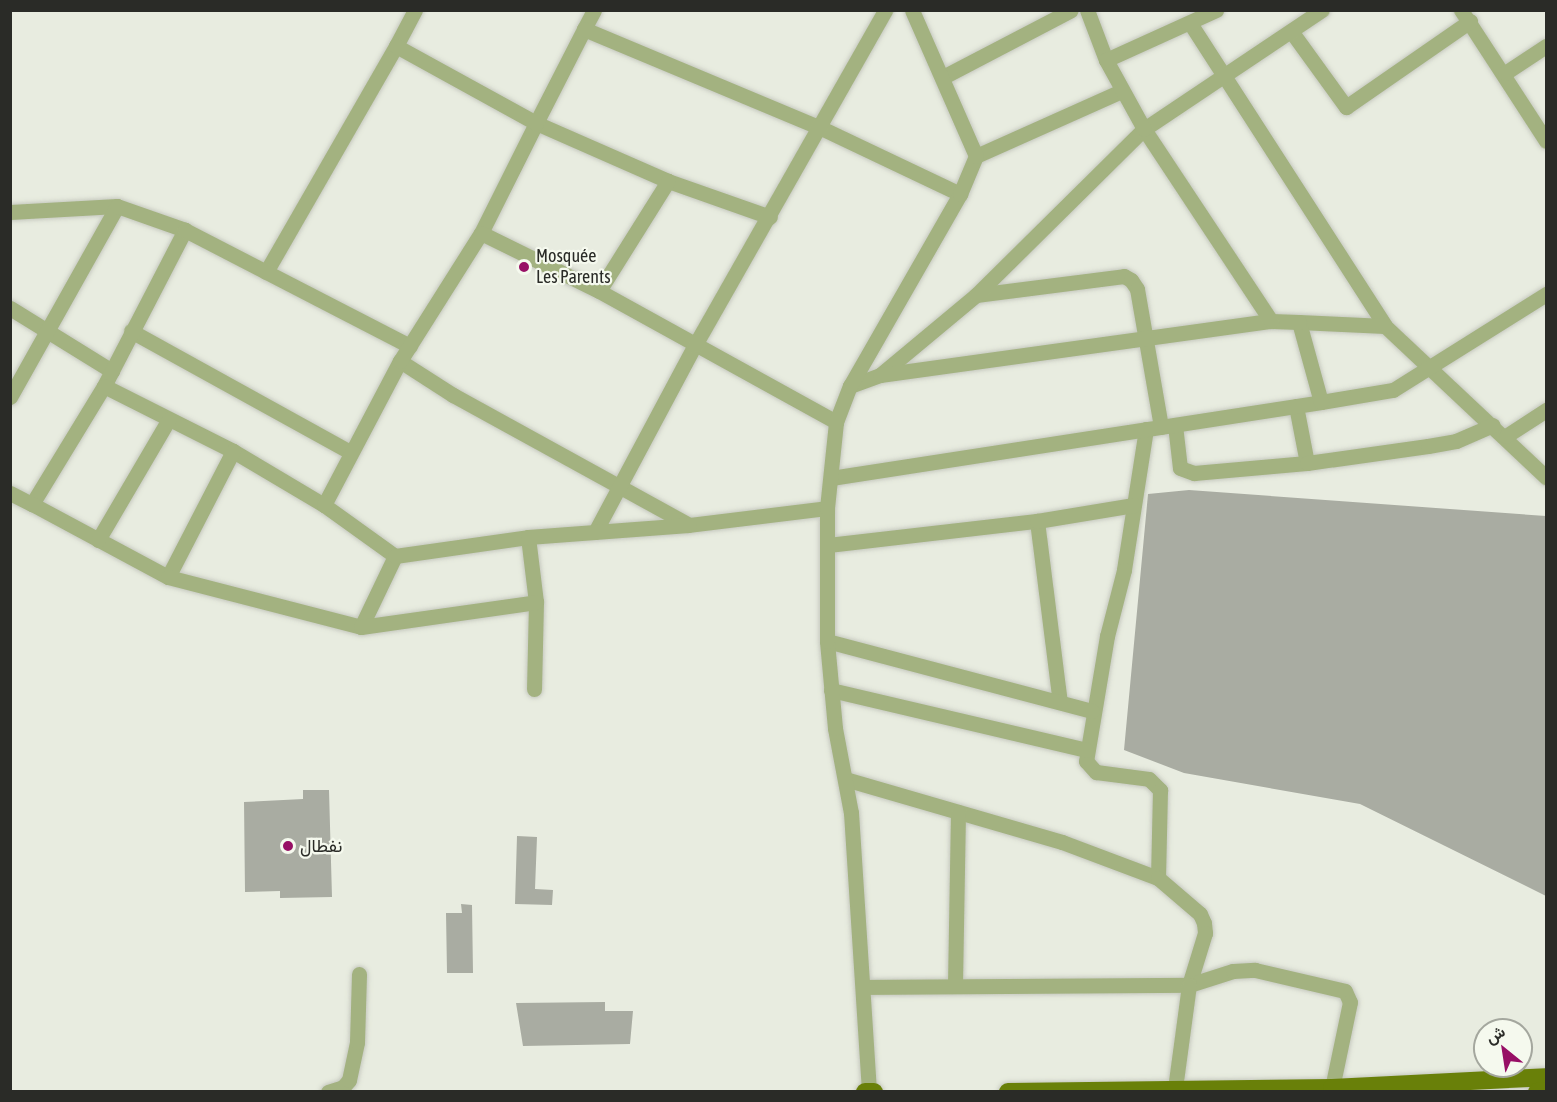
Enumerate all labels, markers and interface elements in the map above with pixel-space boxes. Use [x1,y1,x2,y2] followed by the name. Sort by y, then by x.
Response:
[536,246,611,288] place label: Mosquée Les Parents
[517,260,531,274] marker: Mosquée Les Parents
[300,835,342,857] place label: نفطال
[281,839,295,853] marker: نفطال
[1473,1018,1533,1078] north arrow
[1482,1022,1508,1047] text: ش

